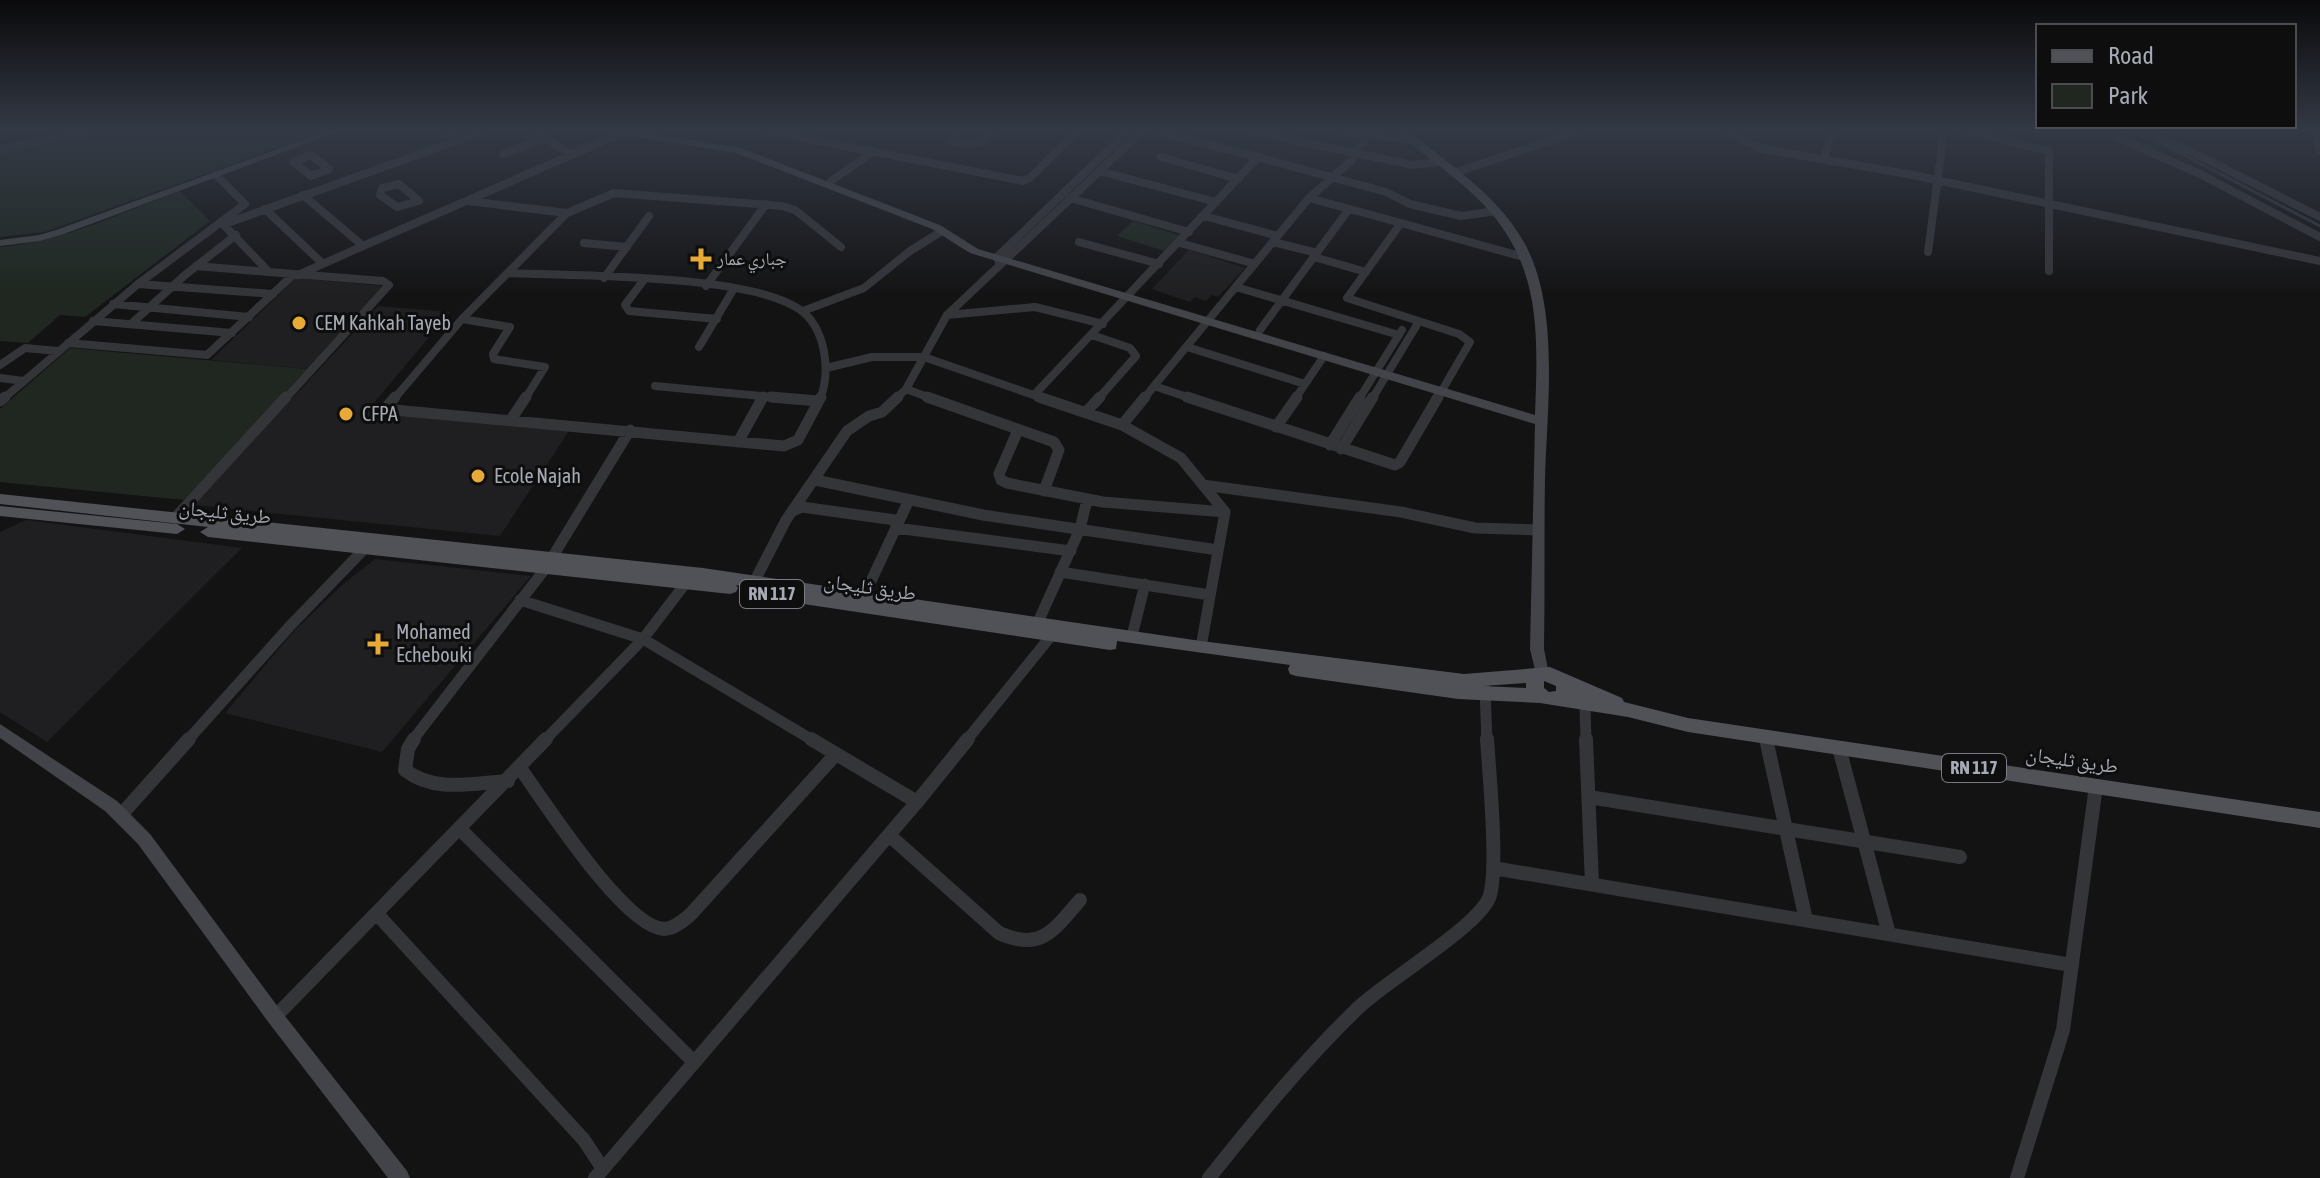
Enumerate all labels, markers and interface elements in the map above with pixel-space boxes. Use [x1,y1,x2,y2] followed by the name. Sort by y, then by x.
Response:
[2036,24,2296,128] legend
[2108,42,2154,69] text: Road
[2108,82,2149,109] text: Park
[716,248,787,274] place label: جباري عمار
[692,250,710,268] marker: جباري عمار
[315,311,451,334] place label: CEM Kahkah Tayeb
[290,314,308,332] marker: CEM Kahkah Tayeb
[362,402,398,425] place label: CFPA
[337,405,355,423] marker: CFPA
[494,464,581,487] place label: Ecole Najah
[469,467,487,485] marker: Ecole Najah
[178,495,272,529] street label: طريق ثليجان
[822,569,918,605] street label: طريق ثليجان
[740,580,804,608] road number: RN 117
[396,620,472,666] place label: Mohamed Echebouki
[367,633,389,655] marker: Mohamed Echebouki
[2024,742,2120,778] street label: طريق ثليجان
[1942,754,2006,782] road number: RN 117

